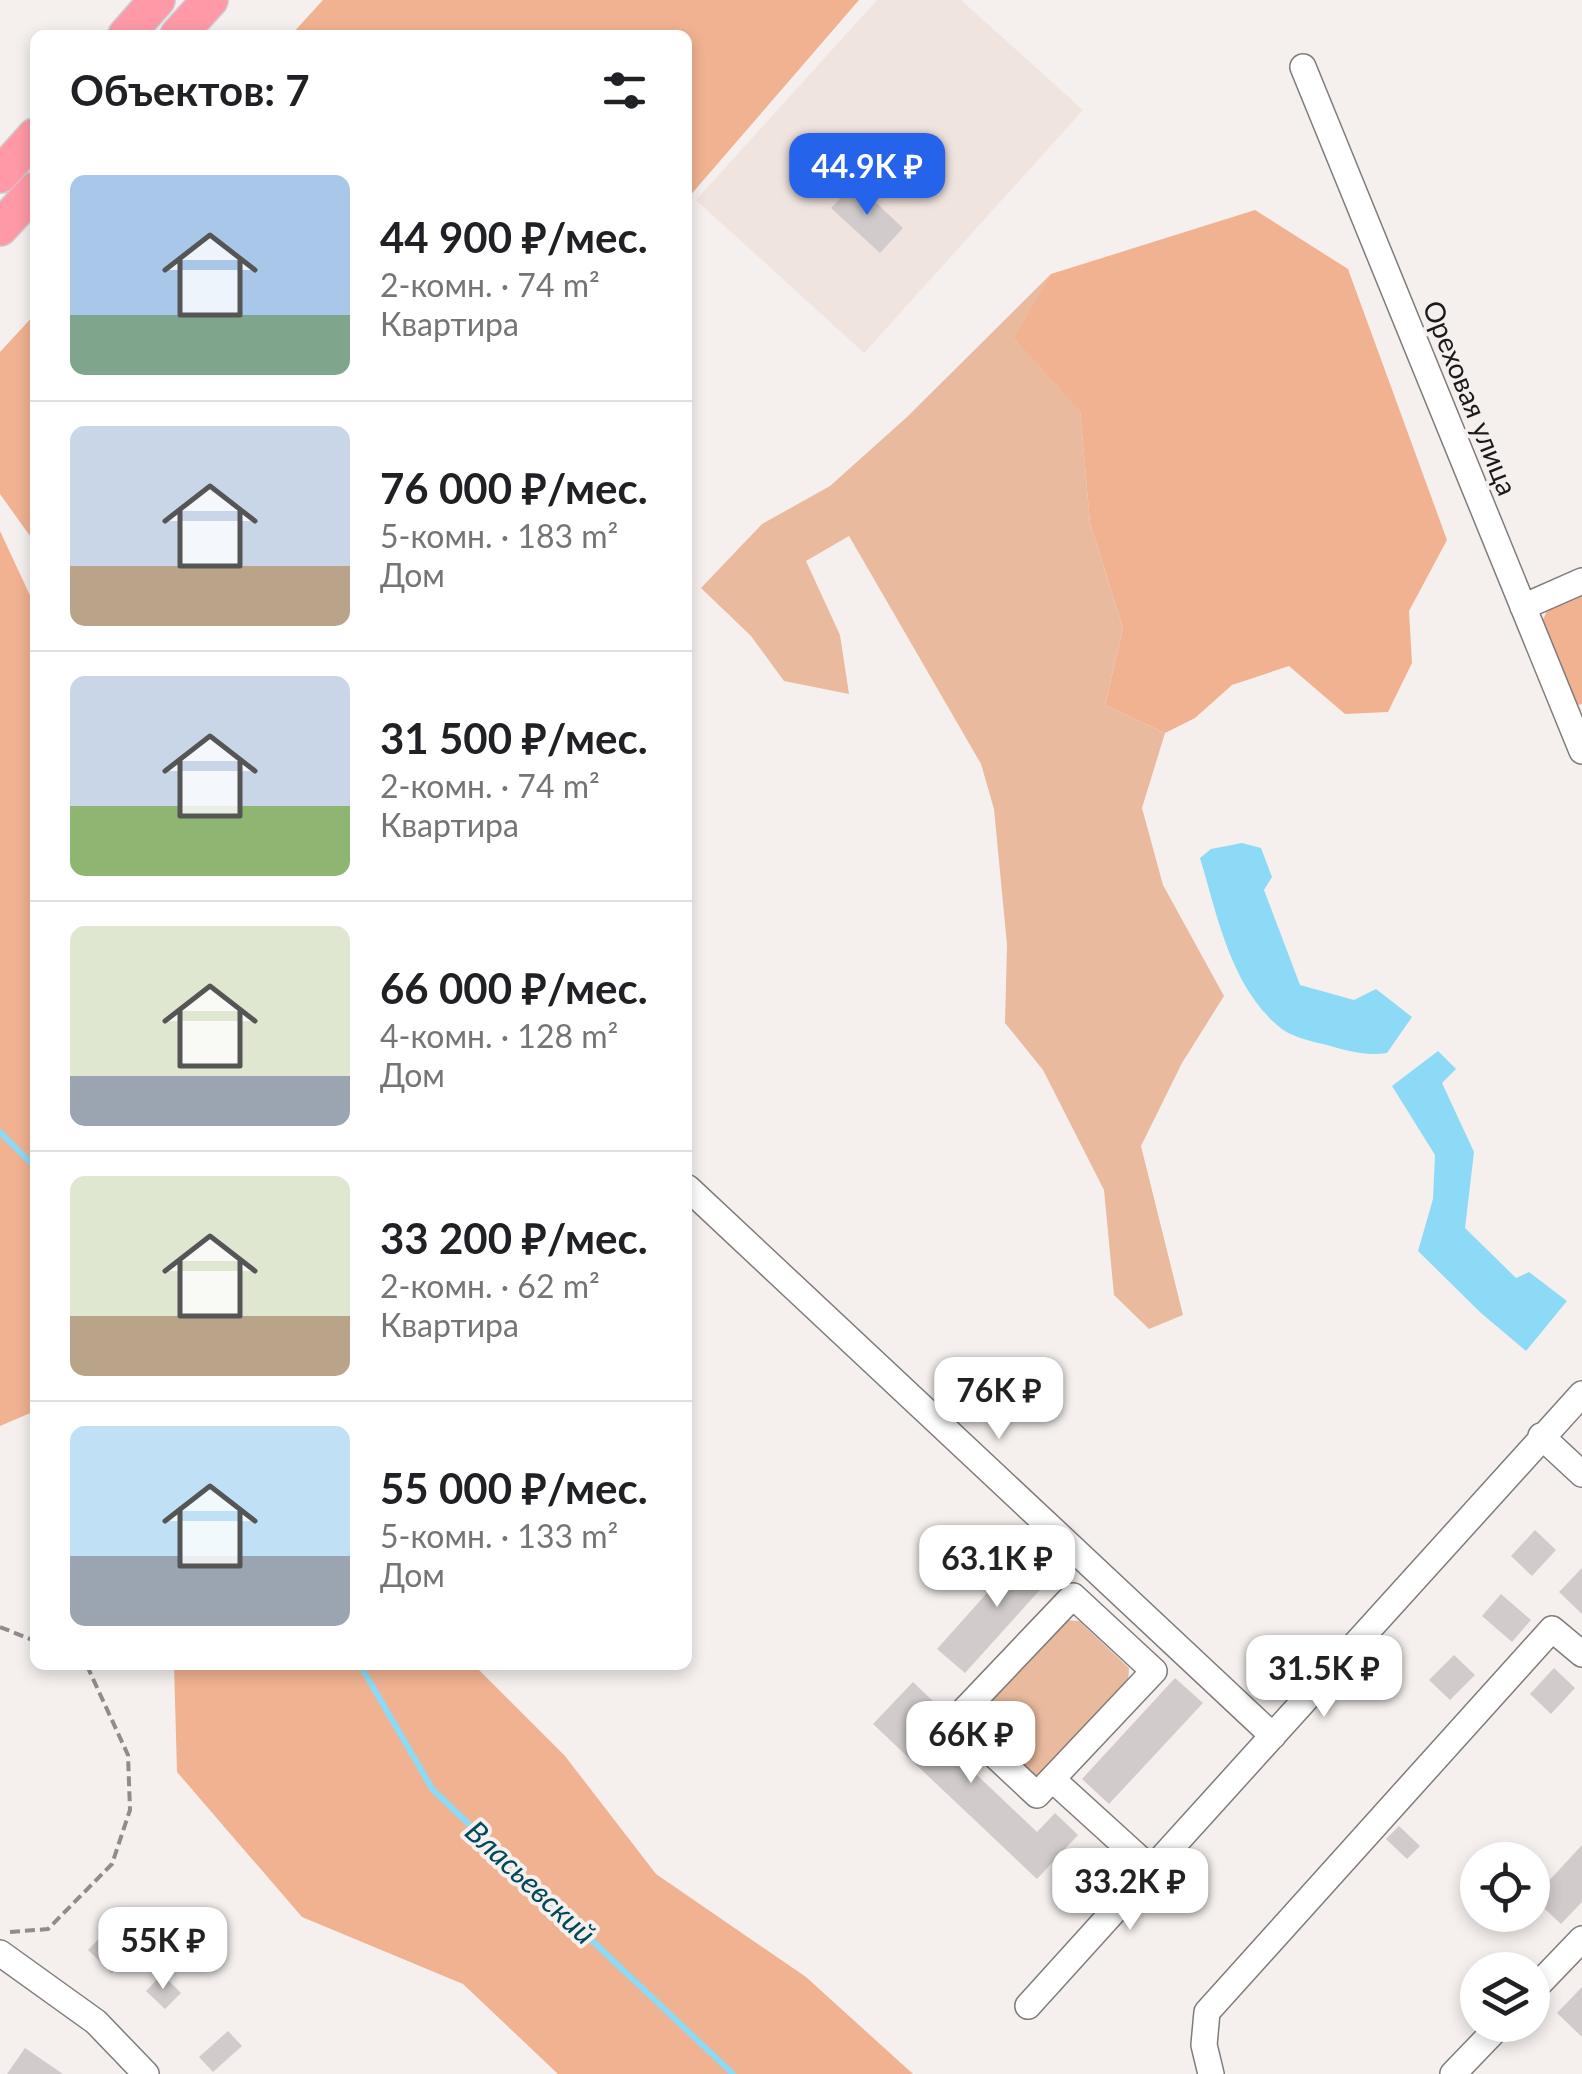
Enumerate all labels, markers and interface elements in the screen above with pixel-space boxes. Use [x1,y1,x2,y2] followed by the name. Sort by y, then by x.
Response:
[597,63,652,118] icon: filters
[70,65,310,115] text: Объектов: 7
[775,133,959,218] pin: 44.9K ₽
[811,146,923,185] text: 44.9K ₽
[380,212,648,262] text: 44 900 ₽/мес.
[150,215,270,335] icon: home
[380,265,600,304] text: 2-комн. · 74 m²
[1416,295,1525,500] street label: Ореховая улица
[380,304,519,343] text: Квартира
[380,463,648,513] text: 76 000 ₽/мес.
[150,466,270,586] icon: home
[380,516,618,555] text: 5-комн. · 183 m²
[380,555,445,594] text: Дом
[380,713,648,763] text: 31 500 ₽/мес.
[150,716,270,836] icon: home
[380,766,600,805] text: 2-комн. · 74 m²
[380,805,519,844] text: Квартира
[380,963,648,1013] text: 66 000 ₽/мес.
[150,966,270,1086] icon: home
[380,1016,618,1055] text: 4-комн. · 128 m²
[380,1055,445,1094] text: Дом
[380,1213,648,1263] text: 33 200 ₽/мес.
[150,1216,270,1336] icon: home
[380,1266,600,1305] text: 2-комн. · 62 m²
[380,1305,519,1344] text: Квартира
[929,1357,1069,1442] pin: 76K ₽
[956,1370,1042,1409] text: 76K ₽
[380,1463,648,1513] text: 55 000 ₽/мес.
[150,1466,270,1586] icon: home
[380,1516,618,1555] text: 5-комн. · 133 m²
[905,1525,1089,1610] pin: 63.1K ₽
[941,1538,1053,1577] text: 63.1K ₽
[380,1555,445,1594] text: Дом
[1232,1635,1416,1720] pin: 31.5K ₽
[1268,1648,1380,1687] text: 31.5K ₽
[901,1701,1041,1786] pin: 66K ₽
[928,1714,1014,1753] text: 66K ₽
[459,1812,604,1951] water label: Власьевский
[1460,1842,1550,2042] map controls
[1460,1842,1550,1932] button: locate
[1038,1848,1222,1933] pin: 33.2K ₽
[1074,1861,1186,1900] text: 33.2K ₽
[93,1907,233,1992] pin: 55K ₽
[120,1920,206,1959] text: 55K ₽
[1460,1952,1550,2042] button: layers

